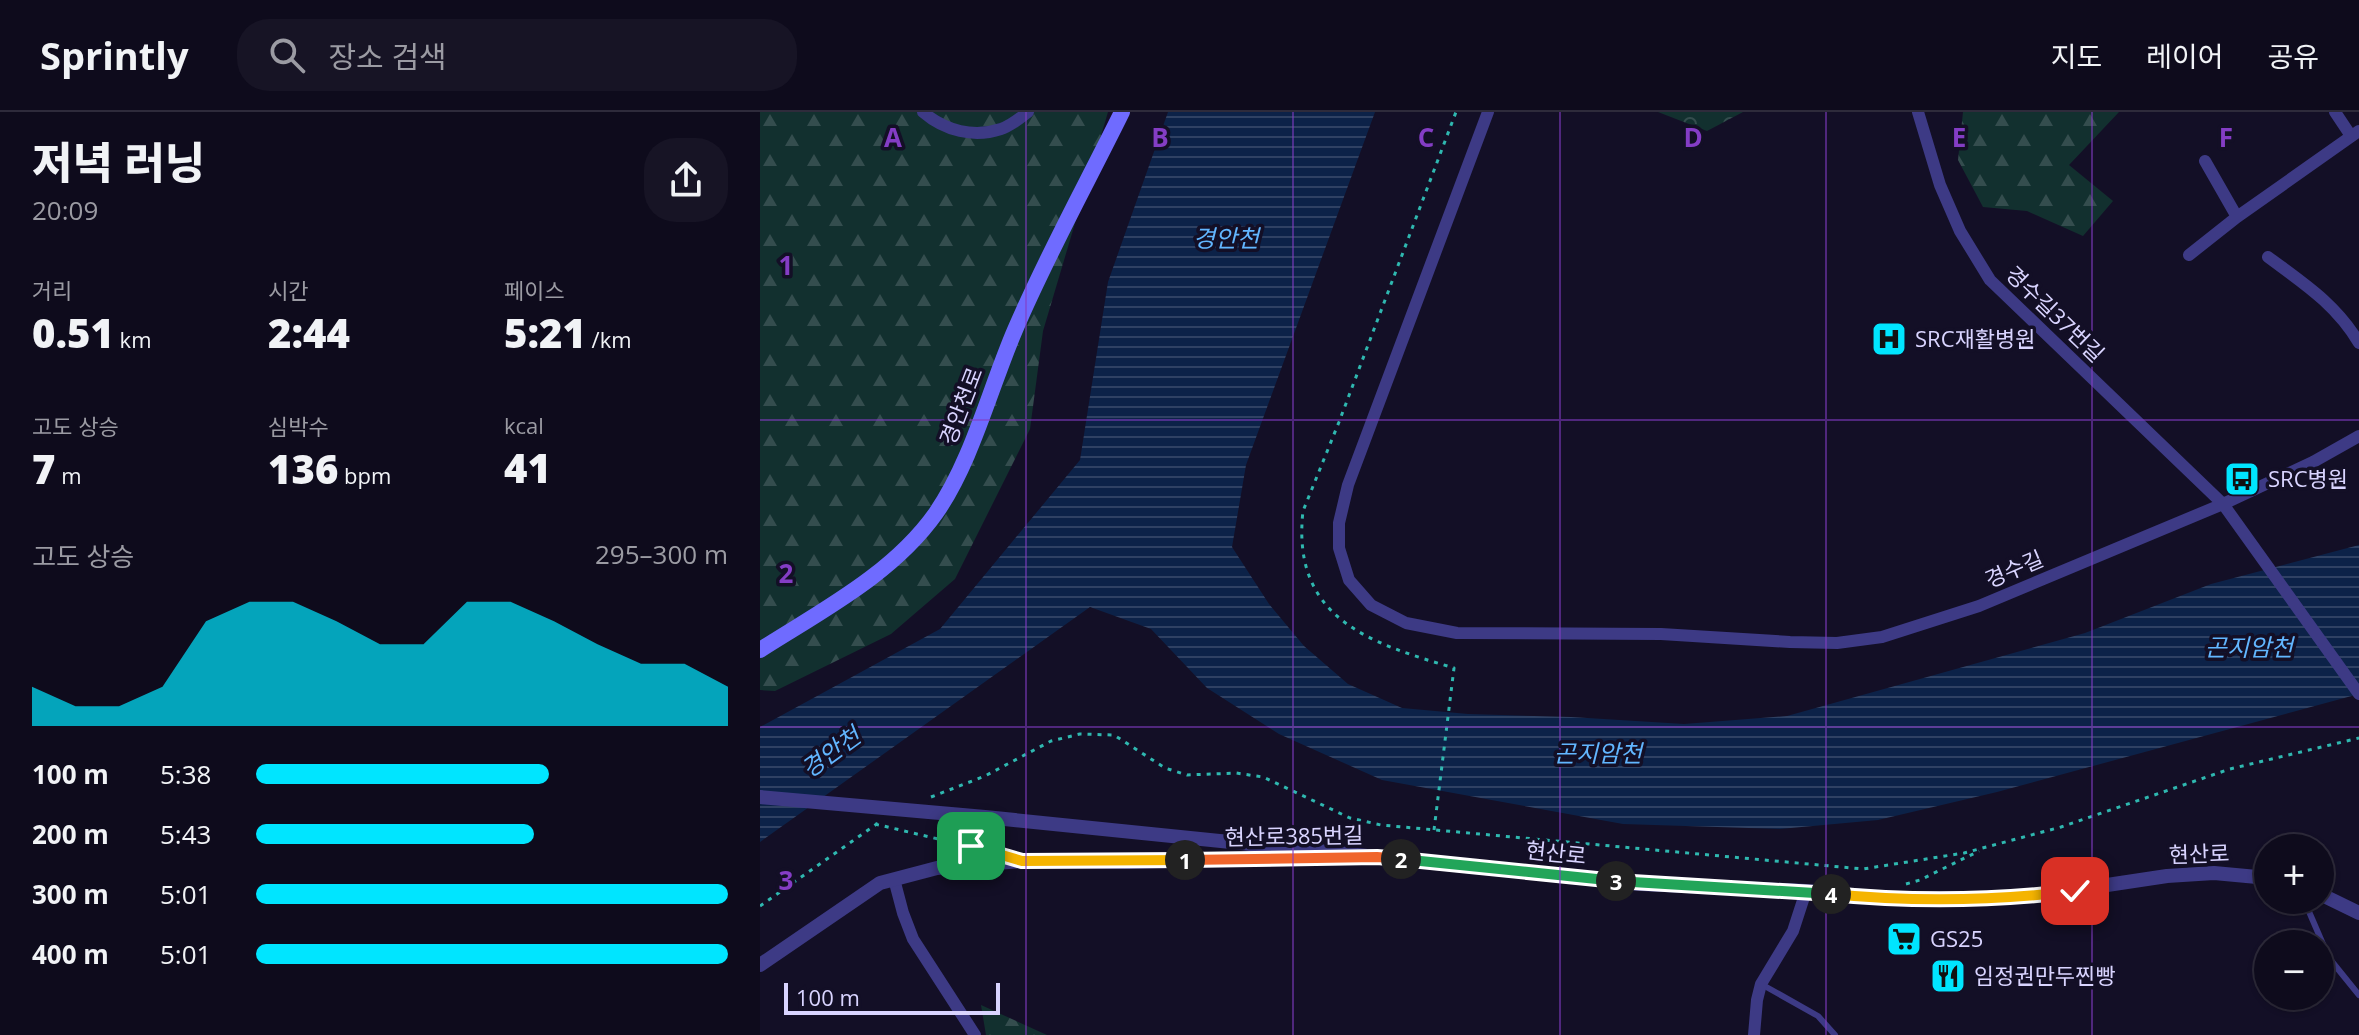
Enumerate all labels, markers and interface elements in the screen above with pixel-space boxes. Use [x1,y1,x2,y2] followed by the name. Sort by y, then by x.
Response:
[237,19,797,91] search box
[40,29,189,81] text: Sprintly
[265,33,309,77] icon: search
[329,36,447,77] text: 장소 검색
[2051,37,2102,75] text: 지도
[2146,37,2223,75] text: 레이어
[2267,37,2319,75] text: 공유
[884,119,902,155] text: A
[1151,119,1169,155] text: B
[1418,119,1434,155] text: C
[1683,119,1703,155] text: D
[1952,119,1966,155] text: E
[2219,119,2233,155] text: F
[32,132,205,192] text: 저녁 러닝
[644,138,728,222] button: share
[32,192,98,228] text: 20:09
[1193,221,1262,254] water label: 경안천
[779,247,793,283] text: 1
[2000,259,2112,368] street label: 경수길37번길
[32,275,72,305] text: 거리
[268,275,308,305] text: 시간
[504,275,565,305] text: 페이스
[32,305,114,360] text: 0.51
[268,305,350,360] text: 2:44
[504,305,586,360] text: 5:21
[1870,320,1908,358] hospital icon: SRC재활병원
[1915,323,2035,353] place label: SRC재활병원
[114,324,152,354] text: km
[586,324,632,354] text: /km
[932,362,989,449] street label: 경안천로
[504,410,544,440] text: kcal
[32,411,119,441] text: 고도 상승
[268,411,329,441] text: 심박수
[504,440,551,495] text: 41
[32,441,55,496] text: 7
[268,441,338,496] text: 136
[55,460,82,490] text: m
[338,460,391,490] text: bpm
[2223,460,2261,498] bus stop icon: SRC병원
[2268,463,2348,493] place label: SRC병원
[595,536,728,572] text: 295–300 m
[32,538,134,574] text: 고도 상승
[1980,542,2047,594] street label: 경수길
[779,555,794,591] text: 2
[2205,630,2296,663] water label: 곤지암천
[794,717,869,785] water label: 경안천
[1554,736,1645,769] water label: 곤지암천
[32,756,109,792] text: 100 m
[160,756,211,792] text: 5:38
[937,812,1005,880] pin
[32,816,109,852] text: 200 m
[160,816,211,852] text: 5:43
[1224,819,1364,851] street label: 현산로385번길
[949,824,993,868] icon: arrive
[1524,834,1588,870] street label: 현산로
[2254,834,2334,1010] map controls
[2254,834,2334,914] button: +
[2168,837,2230,869] street label: 현산로
[1381,839,1421,879] pin: 2
[1165,840,1205,880] pin: 1
[1395,844,1407,874] text: 2
[1179,845,1191,875] text: 1
[2041,857,2109,925] pin
[1596,861,1636,901] pin: 3
[779,862,793,898] text: 3
[1610,866,1622,896] text: 3
[2053,869,2097,913] icon: check
[1811,874,1851,914] pin: 4
[32,876,109,912] text: 300 m
[160,876,211,912] text: 5:01
[1825,879,1837,909] text: 4
[1885,920,1923,958] supermarket icon: GS25
[1930,923,1983,953] place label: GS25
[2254,930,2334,1010] button: −
[32,936,109,972] text: 400 m
[160,936,211,972] text: 5:01
[1929,957,1967,995] restaurant icon: 임정권만두찐빵
[1974,960,2116,990] place label: 임정권만두찐빵
[784,979,1000,1015] scale bar
[796,982,860,1012] text: 100 m

